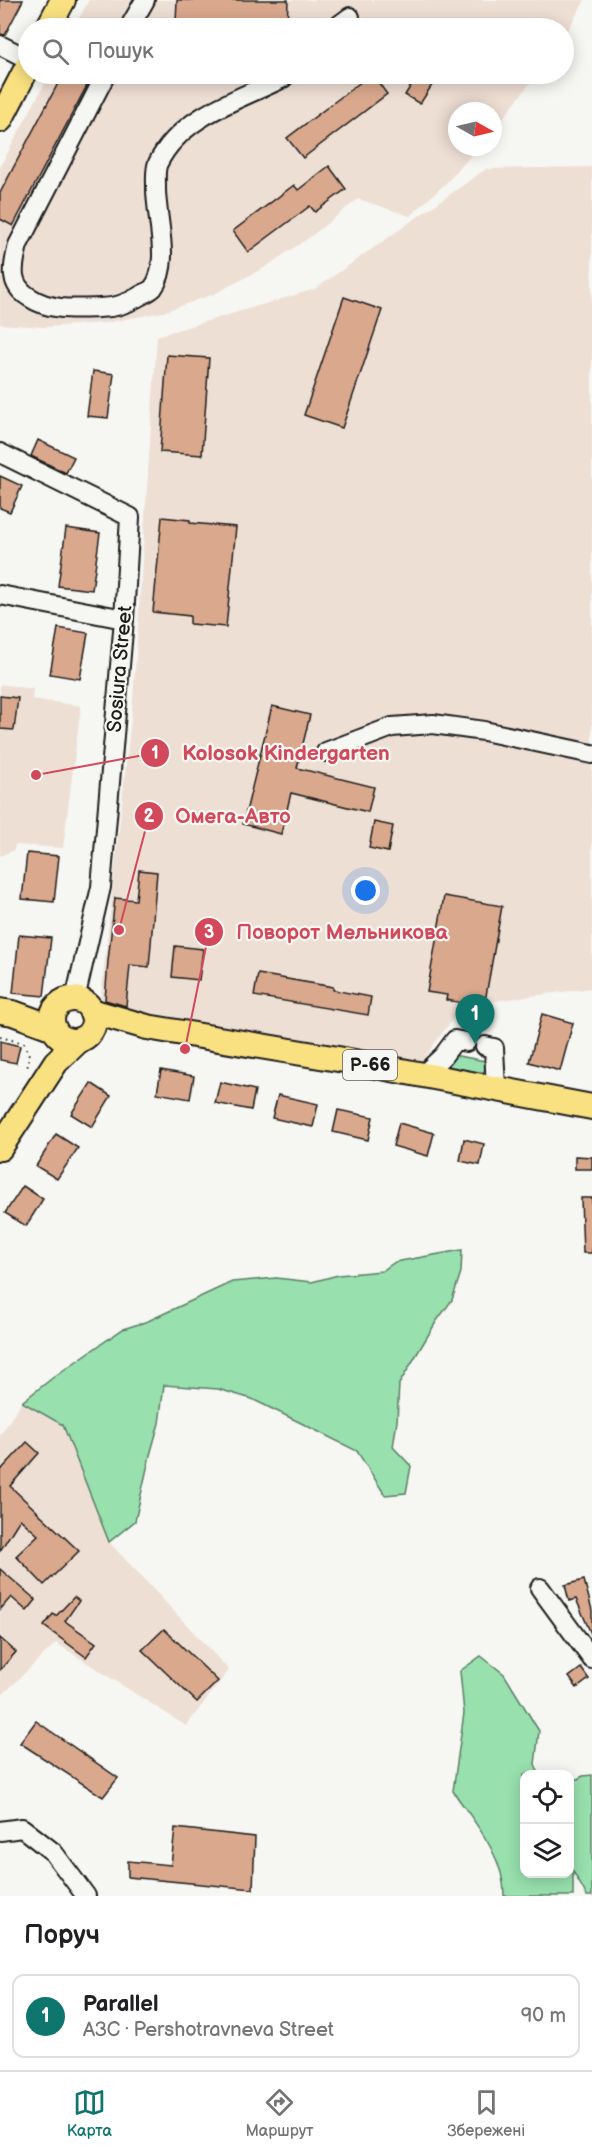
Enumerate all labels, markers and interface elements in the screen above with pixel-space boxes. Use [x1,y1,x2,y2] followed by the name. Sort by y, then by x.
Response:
[18,18,574,84] search box
[39,35,72,68] icon: search
[87,38,154,65] text: Пошук
[448,102,502,156] north arrow
[102,605,137,734] street label: Sosiura Street
[140,734,402,773] callout: Kolosok Kindergarten
[182,741,390,766] text: Kolosok Kindergarten
[151,743,159,764] text: 1
[134,796,303,835] callout: Омега-Авто
[175,804,291,829] text: Омега-Авто
[144,806,155,827] text: 2
[351,876,380,905] your location
[194,912,460,951] callout: Поворот Мельникова
[236,920,449,945] text: Поворот Мельникова
[204,922,214,943] text: 3
[456,994,494,1044] pin: 1
[343,1050,397,1080] road number: Р-66
[520,1770,574,1878] map controls
[520,1770,574,1824] button: locate
[520,1824,574,1878] button: layers
[24,1920,100,1951] text: Поруч
[83,1991,159,2018] text: Parallel
[41,2004,50,2028] text: 1
[521,2004,566,2028] text: 90 m
[83,2018,334,2042] text: АЗС · Pershotravneva Street
[67,2086,112,2141] tab: Карта
[245,2086,314,2141] tab: Маршрут
[447,2086,525,2141] tab: Збережені

